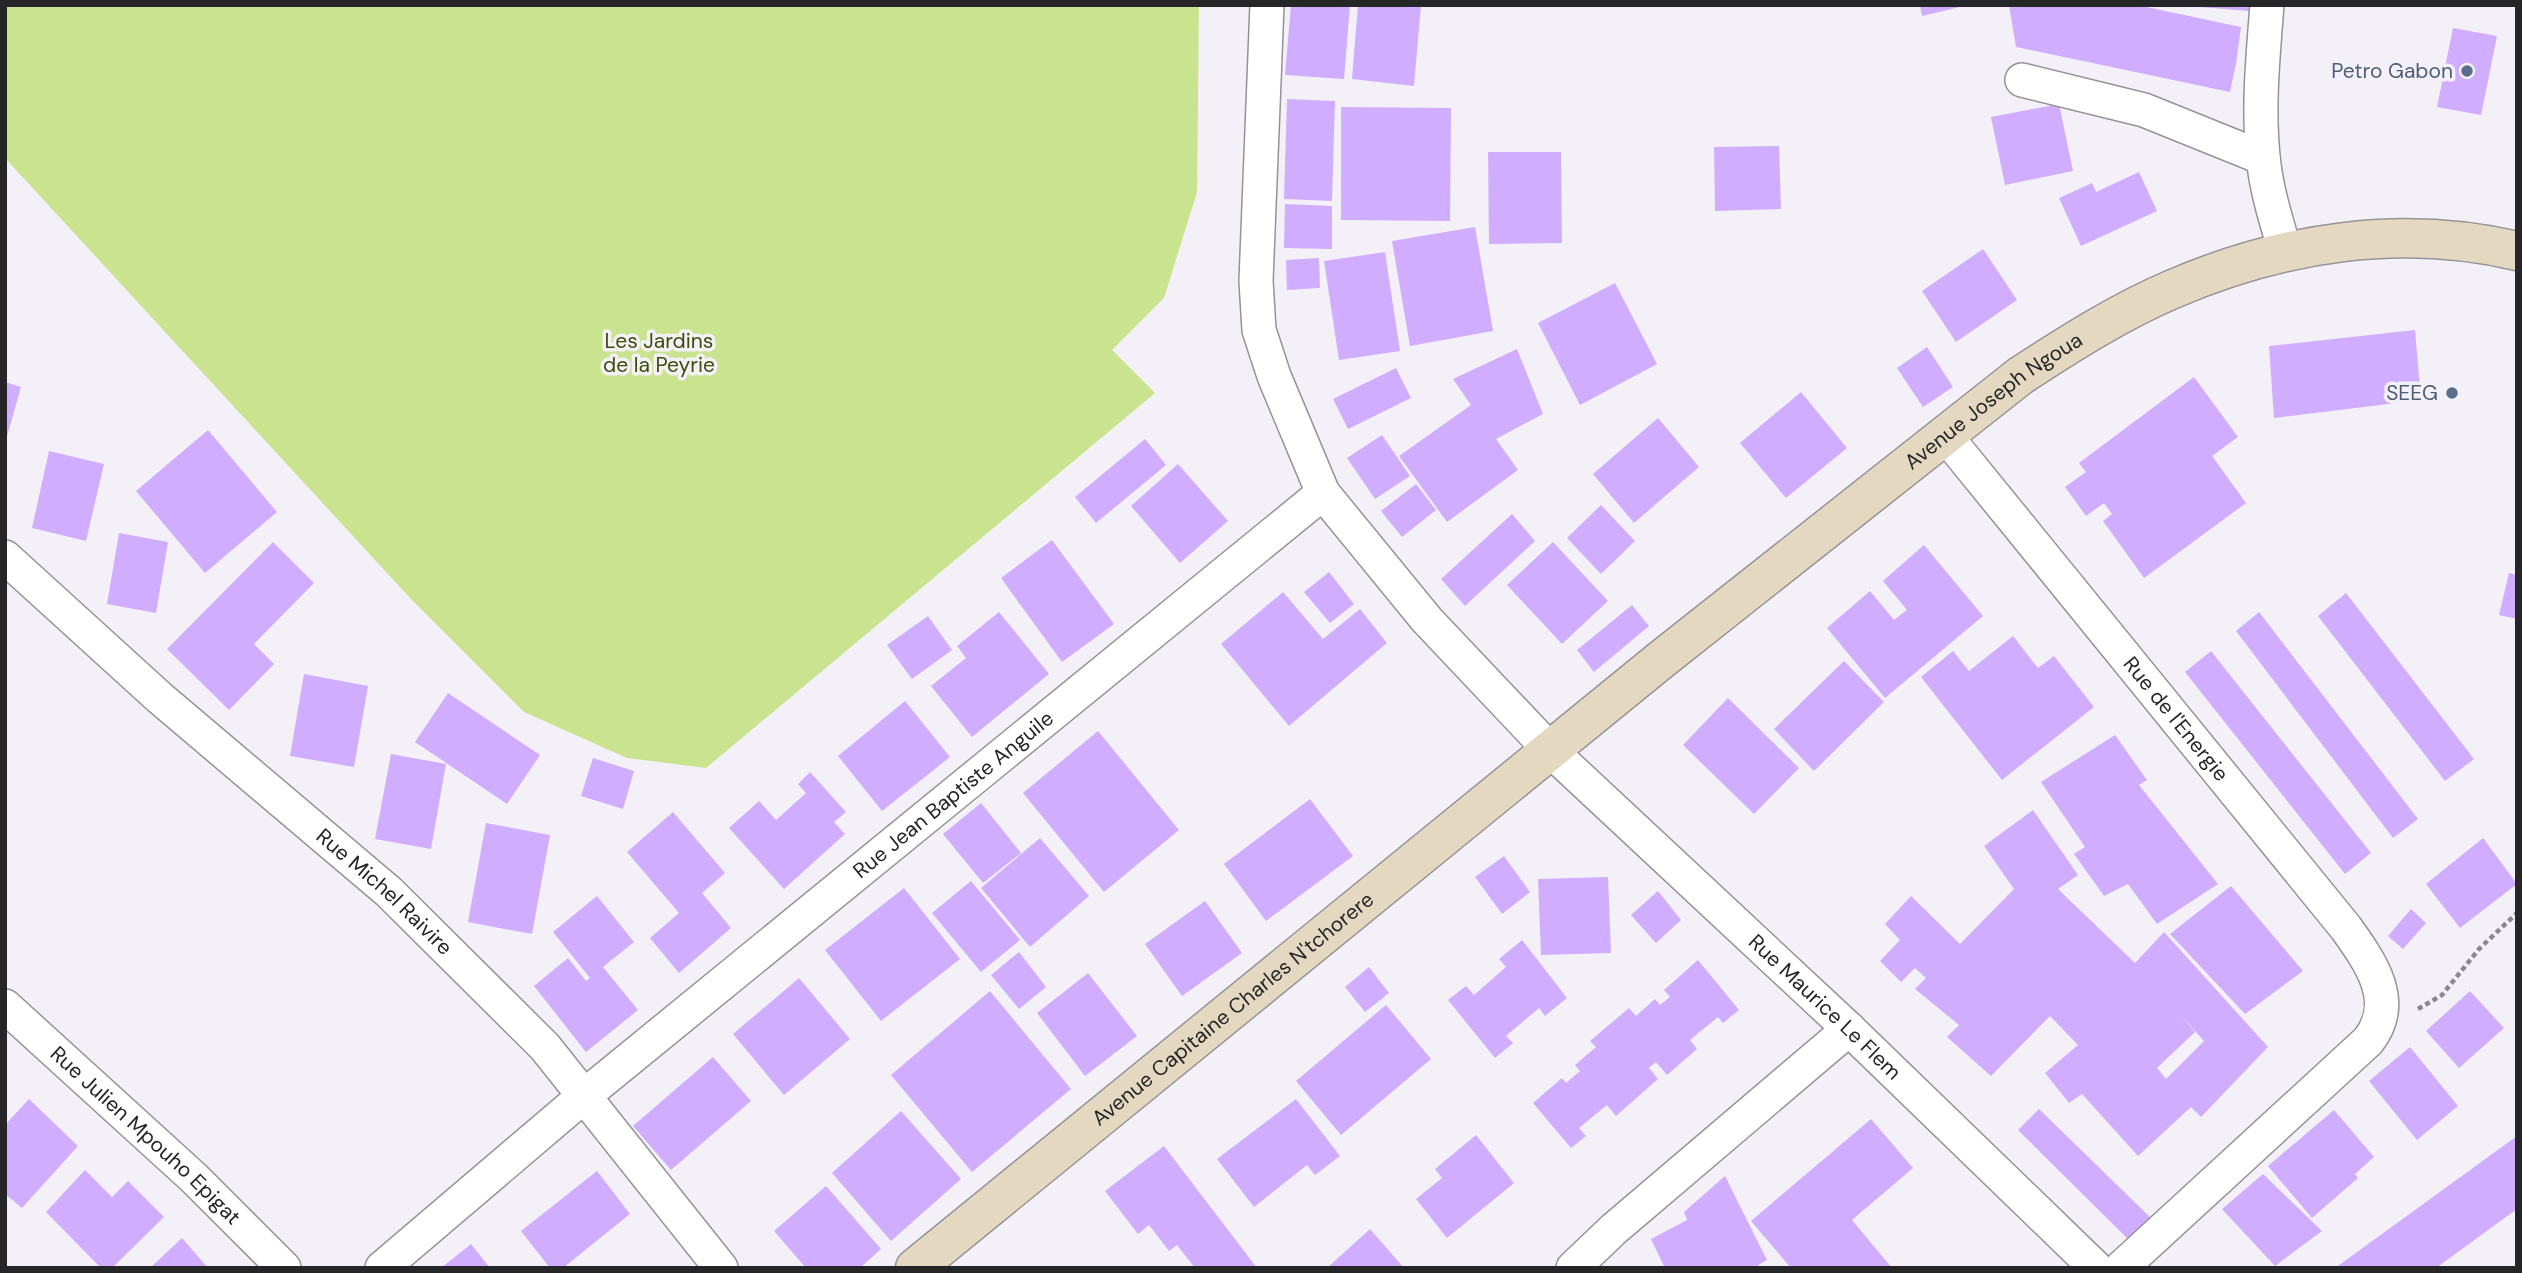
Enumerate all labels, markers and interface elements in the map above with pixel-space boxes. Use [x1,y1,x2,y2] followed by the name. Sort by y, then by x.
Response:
[2331,57,2453,85] place label: Petro Gabon
[2459,63,2475,79] marker: Petro Gabon
[1899,326,2088,476] street label: Avenue Joseph Ngoua
[603,327,715,379] park label: Les Jardins de la Peyrie
[2386,379,2438,407] place label: SEEG
[2444,385,2460,401] marker: SEEG
[2117,651,2235,787] street label: Rue de l'Energie
[847,704,1059,885] street label: Rue Jean Baptiste Anguile
[310,822,458,961] street label: Rue Michel Raivire
[1086,886,1380,1132] street label: Avenue Capitaine Charles N'tchorere
[1742,928,1907,1086] street label: Rue Maurice Le Flem
[44,1040,247,1231] street label: Rue Julien Mpouho Epigat

